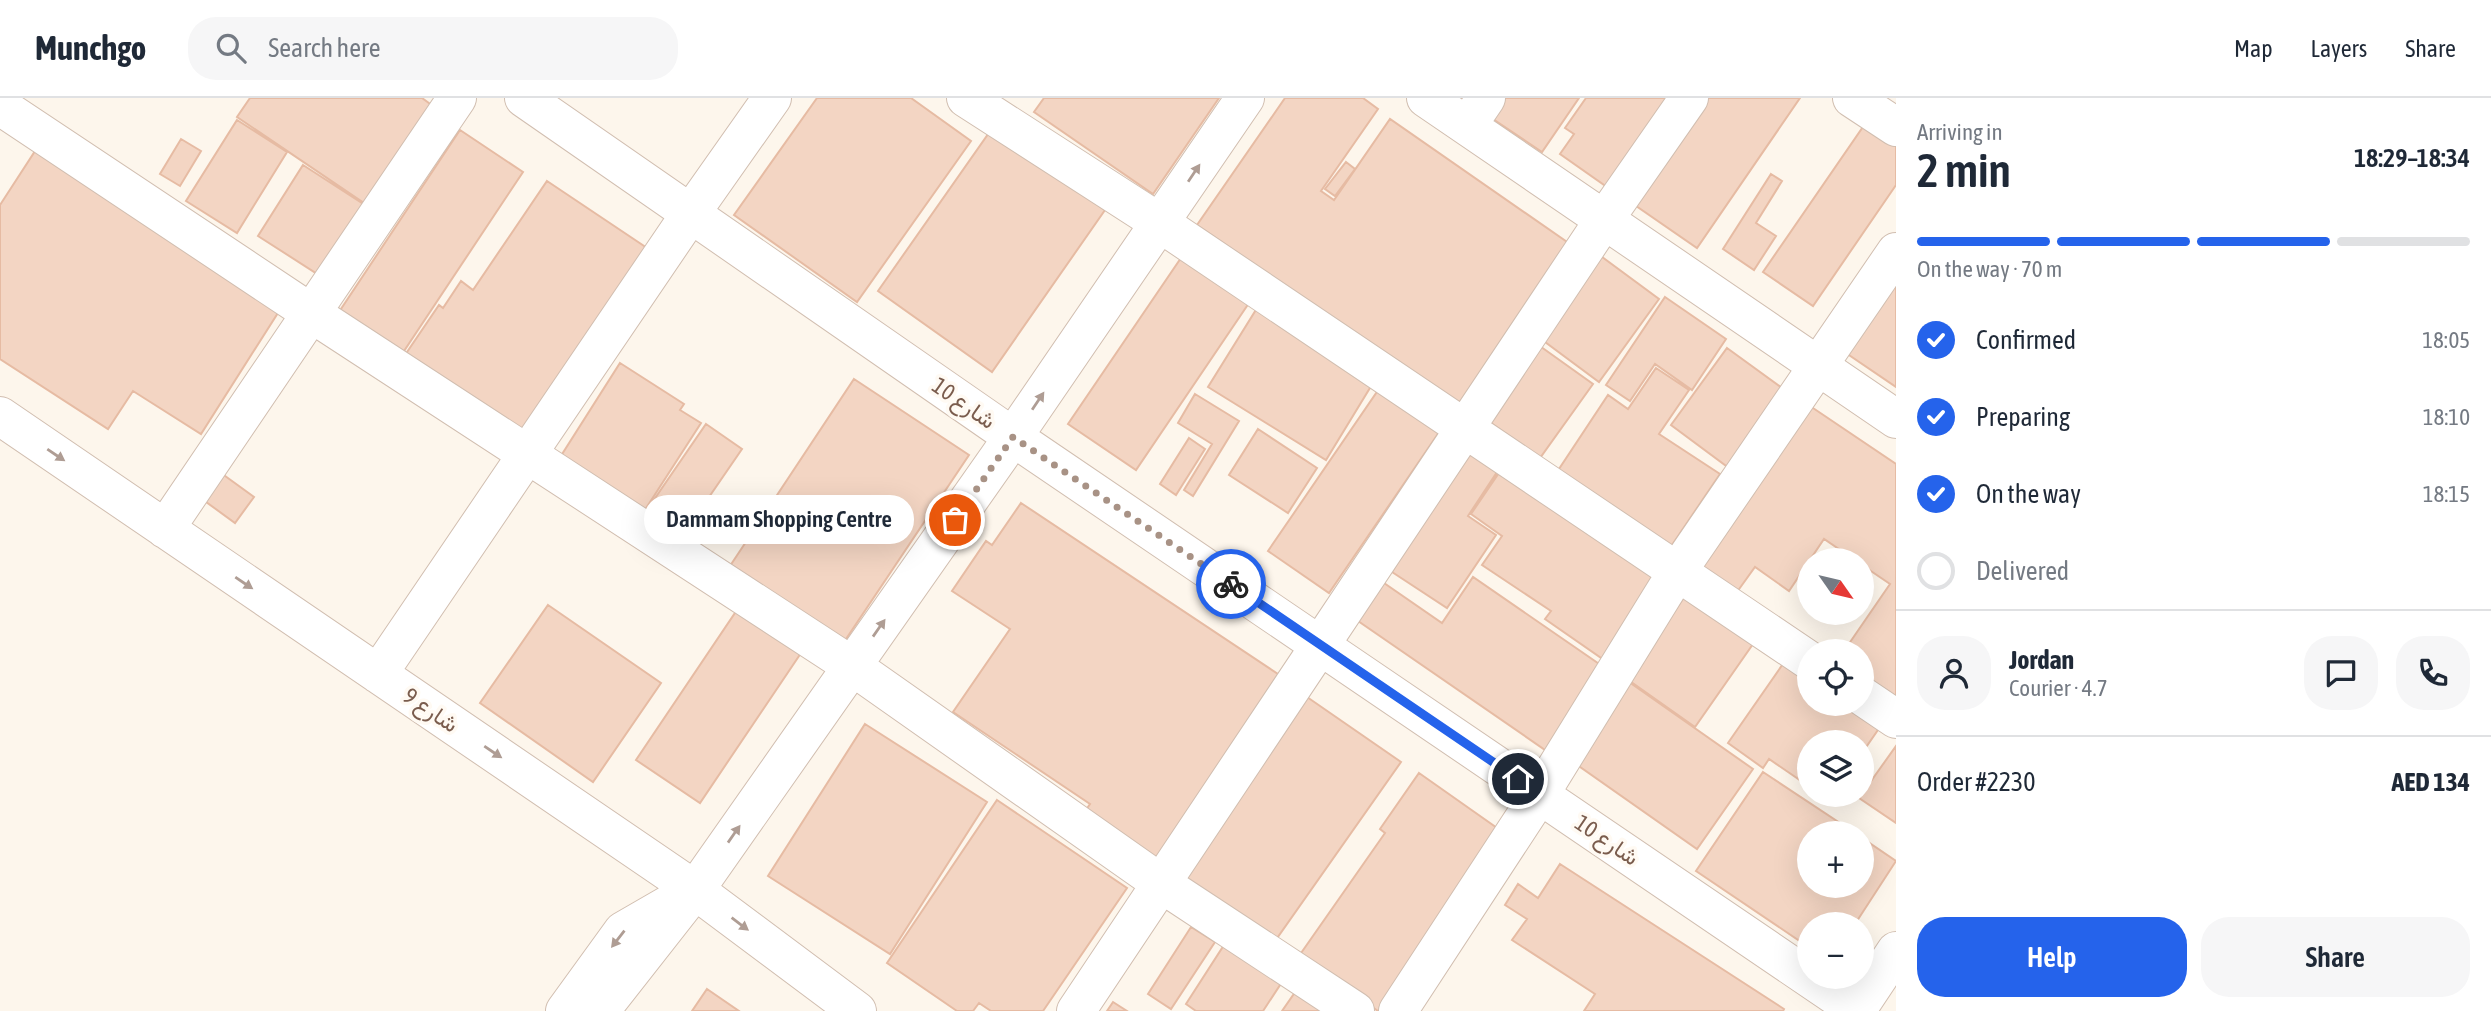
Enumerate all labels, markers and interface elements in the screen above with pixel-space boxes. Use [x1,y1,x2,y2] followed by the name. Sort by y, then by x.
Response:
[188,17,678,80] search box
[35,29,146,67] text: Munchgo
[212,29,250,67] icon: search
[268,33,380,63] text: Search here
[2234,35,2273,62] text: Map
[2311,35,2367,62] text: Layers
[2405,35,2456,62] text: Share
[1917,119,2003,145] text: Arriving in
[2354,143,2470,173] text: 18:29–18:34
[1917,144,2011,197] text: 2 min
[1187,164,1201,182] one-way arrow
[1917,256,2062,282] text: On the way · 70 m
[1917,321,1955,359] icon: check
[1976,325,2076,355] text: Confirmed
[2422,327,2470,353] text: 18:05
[926,372,1001,436] street label: شارع 10
[1031,392,1045,410] one-way arrow
[1917,398,1955,436] icon: check
[1976,402,2070,432] text: Preparing
[2423,404,2470,430] text: 18:10
[46,448,66,461] one-way arrow
[1917,475,1955,513] icon: check
[1976,479,2081,509] text: On the way
[2423,481,2470,507] text: 18:15
[925,490,985,550] pin
[643,496,913,544] callout: Dammam Shopping Centre
[936,501,974,539] icon: bag
[666,506,892,532] text: Dammam Shopping Centre
[1797,548,1874,625] north arrow
[1797,548,1874,989] map controls
[1196,549,1266,619] courier
[1976,556,2069,586] text: Delivered
[1212,565,1250,603] icon: bike
[235,576,253,590] one-way arrow
[872,619,886,637] one-way arrow
[1917,636,1991,710] button: person
[2304,636,2378,710] button: chat
[2396,636,2470,710] button: phone
[1797,639,1874,716] button: locate
[2009,645,2074,675] text: Jordan
[2009,675,2108,701] text: Courier · 4.7
[397,682,463,740] street label: شارع 9
[1797,730,1874,807] button: layers
[484,745,502,759] one-way arrow
[1488,749,1548,809] pin
[1499,760,1537,798] icon: home
[1917,767,2036,797] text: Order #2230
[2391,767,2470,797] text: AED 134
[1569,809,1644,873] street label: شارع 10
[1797,821,1874,898] button: +
[727,825,741,843] one-way arrow
[1797,912,1874,989] button: −
[731,916,749,931] one-way arrow
[1917,917,2187,997] button: Help
[2201,917,2470,997] button: Share
[610,930,625,948] one-way arrow

